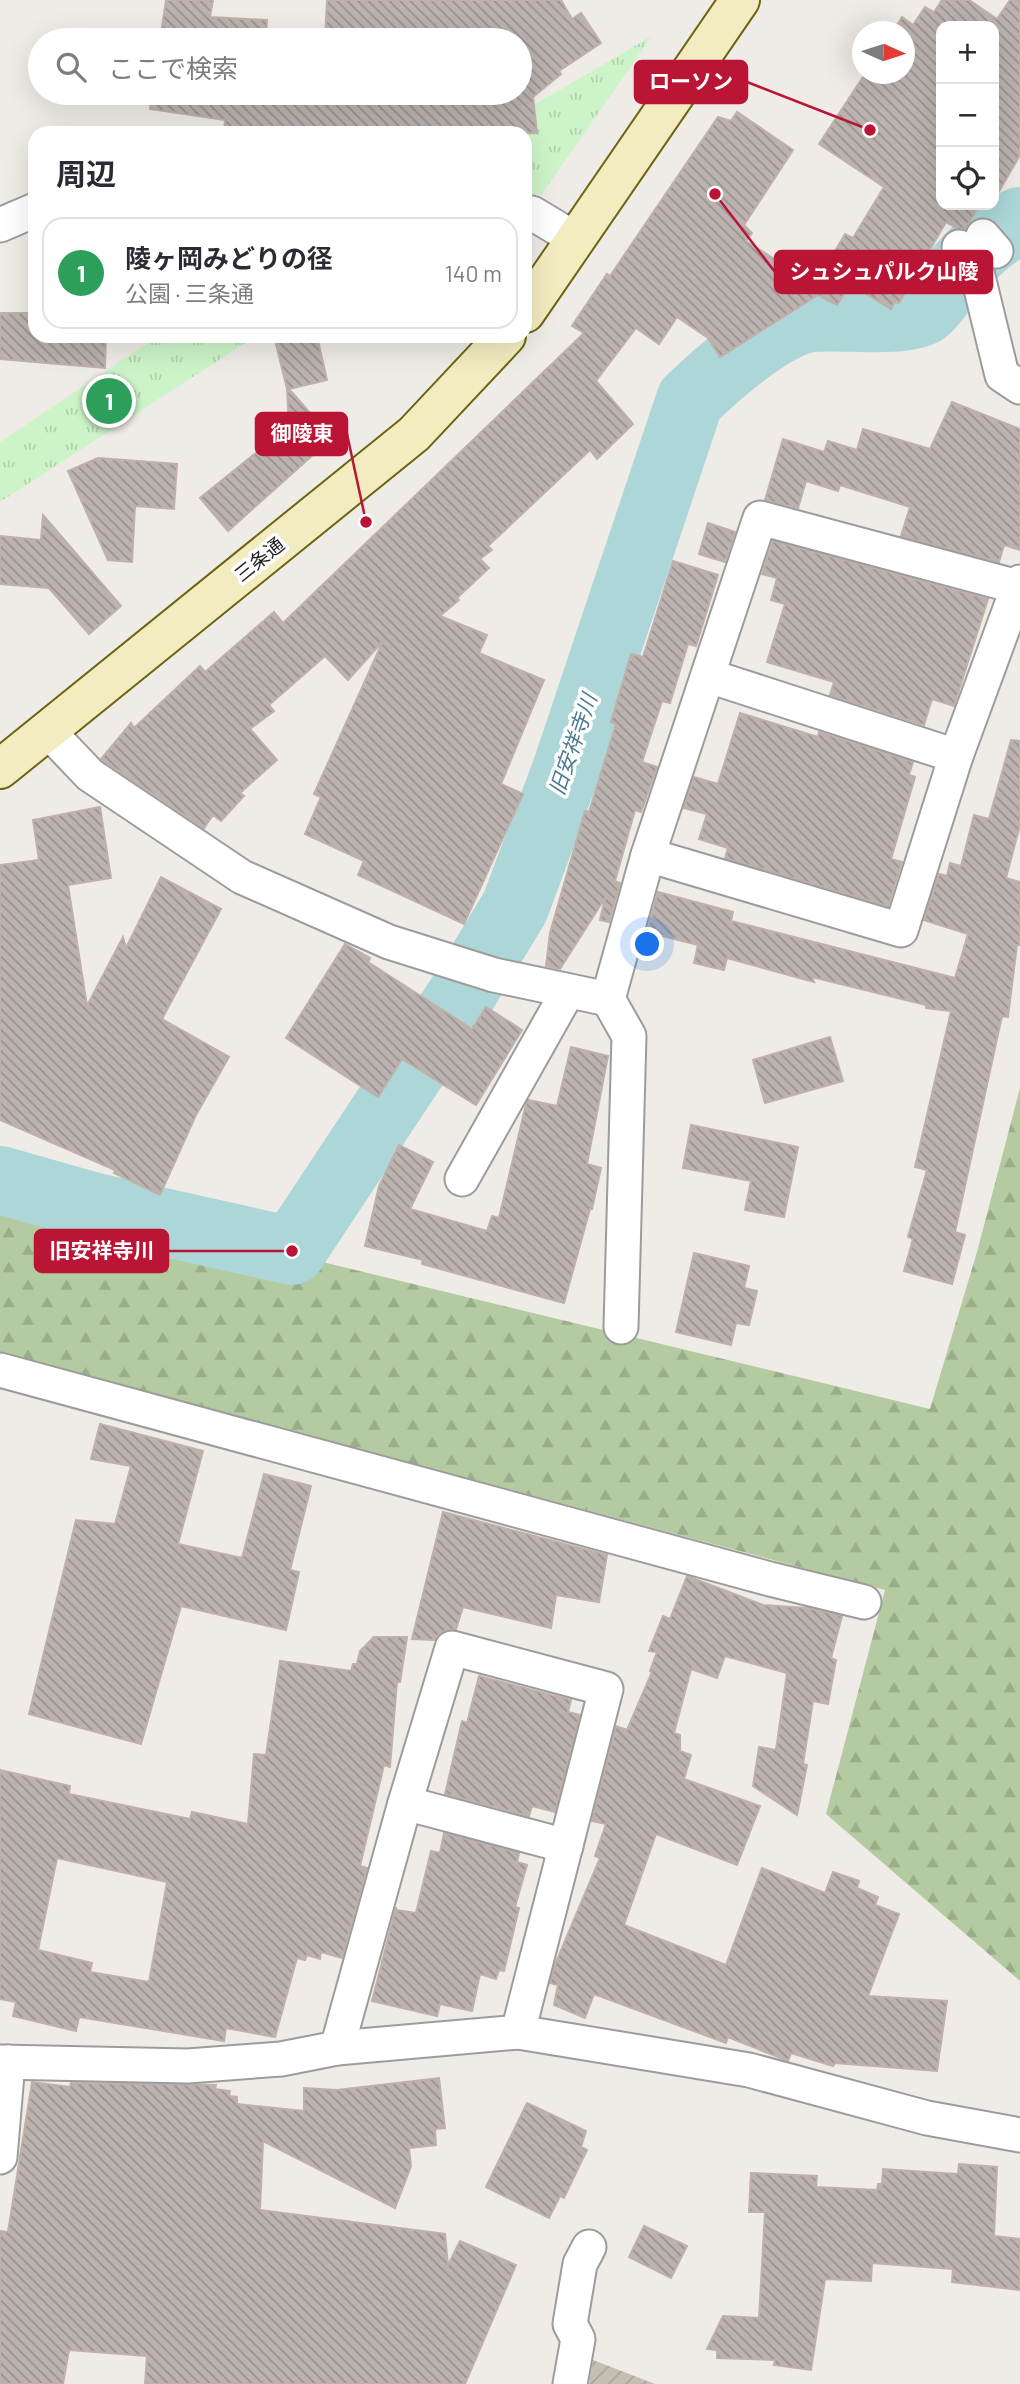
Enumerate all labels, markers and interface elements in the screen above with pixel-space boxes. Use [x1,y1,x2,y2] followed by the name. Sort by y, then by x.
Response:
[852,21,915,84] north arrow
[936,21,999,210] map controls
[936,21,999,84] button: +
[28,28,532,105] search box
[52,48,90,86] icon: search
[108,52,238,83] text: ここで検索
[635,61,747,103] callout: ローソン
[649,68,733,93] text: ローソン
[936,84,999,147] button: −
[936,147,999,210] button: locate
[56,155,116,191] text: 周辺
[125,242,333,273] text: 陵ヶ岡みどりの径
[775,251,992,293] callout: シュシュパルク山陵
[790,258,979,283] text: シュシュパルク山陵
[77,259,85,287] text: 1
[445,259,502,287] text: 140 m
[125,279,254,307] text: 公園 · 三条通
[86,375,132,427] pin: 1
[256,413,347,455] callout: 御陵東
[271,420,334,445] text: 御陵東
[230,532,288,586] street label: 三条通
[543,688,602,798] water label: 旧安祥寺川
[630,927,664,961] your location
[35,1230,168,1272] callout: 旧安祥寺川
[50,1237,155,1262] text: 旧安祥寺川

